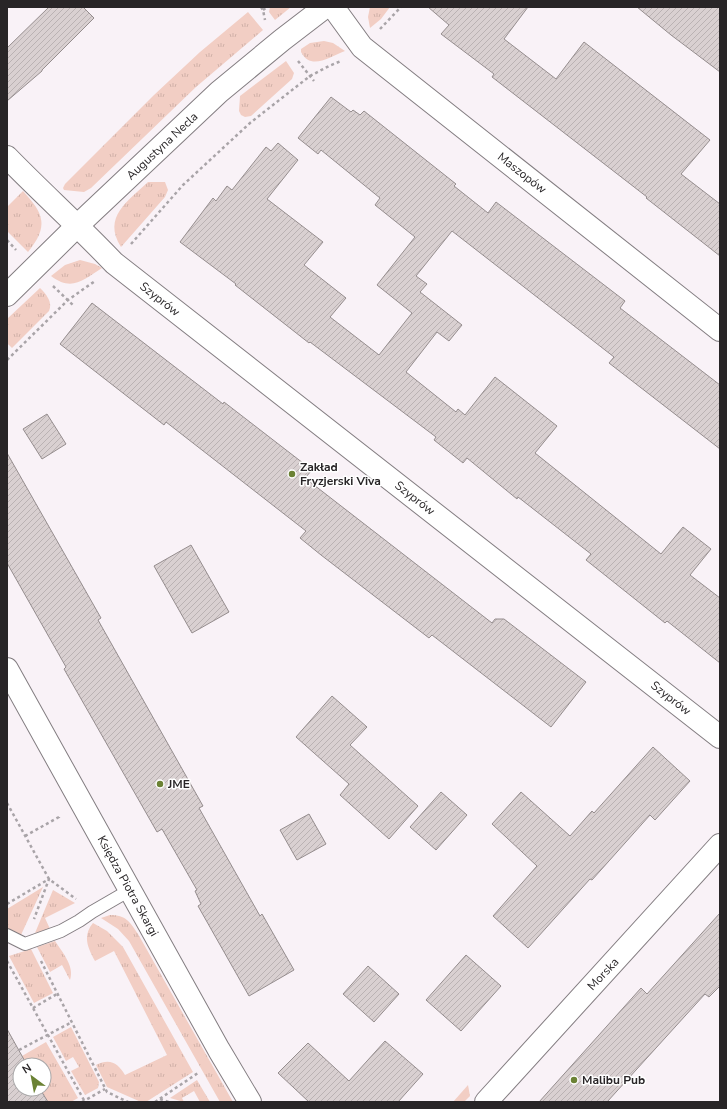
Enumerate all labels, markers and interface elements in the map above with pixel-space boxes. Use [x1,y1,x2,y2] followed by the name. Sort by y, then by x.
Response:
[123,109,201,183] street label: Augustyna Necla
[494,149,550,197] street label: Maszopów
[137,278,183,320] street label: Szyprów
[300,459,381,489] place label: Zakład Fryzjerski Viva
[287,469,297,479] marker: Zakład Fryzjerski Viva
[392,477,438,519] street label: Szyprów
[648,677,694,719] street label: Szyprów
[167,776,190,792] place label: JME
[155,779,165,789] marker: JME
[94,833,162,939] street label: Księdza Piotra Skargi
[584,954,622,994] street label: Morska
[12,1057,52,1097] north arrow
[19,1060,34,1077] text: N
[582,1072,645,1088] place label: Malibu Pub
[569,1075,579,1085] marker: Malibu Pub

